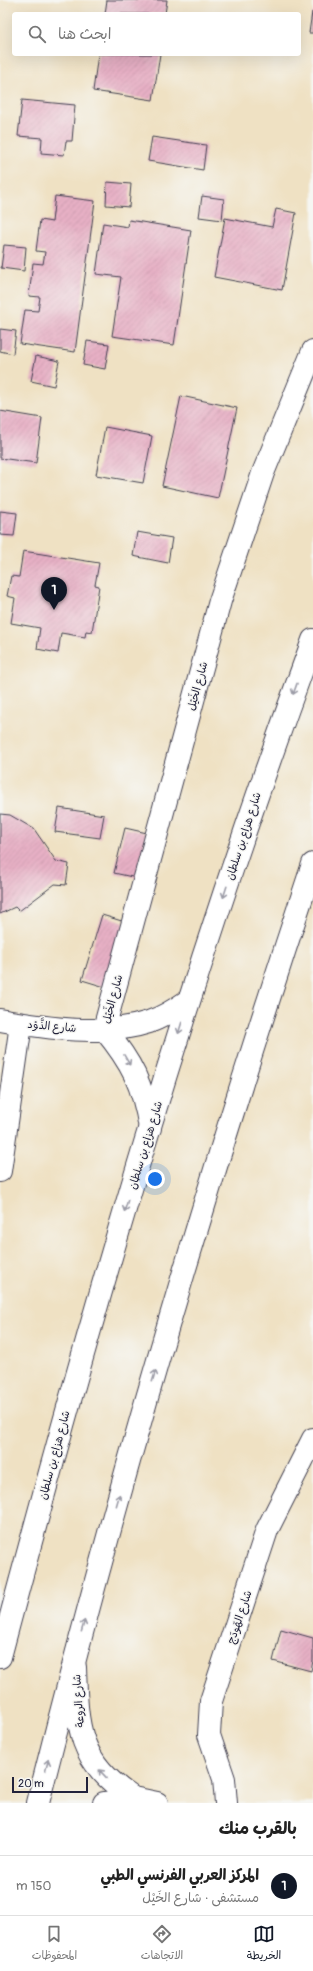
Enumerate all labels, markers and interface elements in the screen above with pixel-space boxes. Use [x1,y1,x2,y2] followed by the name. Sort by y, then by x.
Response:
[12,12,301,56] search box
[26,23,48,45] icon: search
[58,25,111,44] text: ابحث هنا
[41,577,67,610] pin: 1
[184,660,212,713] street label: شارع الخَيْل
[290,683,298,695] one-way arrow
[223,791,266,882] street label: شارع هزاع بن سلطان
[220,885,228,897] one-way arrow
[99,973,127,1026] street label: شارع الخَيْل
[27,1016,77,1037] street label: شارع الذَّوْد
[176,1022,183,1035] one-way arrow
[124,1054,132,1066] one-way arrow
[126,1099,167,1191] street label: شارع هزاع بن سلطان
[145,1169,165,1189] your location
[122,1200,129,1213] one-way arrow
[151,1369,158,1382] one-way arrow
[36,1409,75,1502] street label: شارع هزاع بن سلطان
[115,1494,122,1507] one-way arrow
[224,1589,257,1646] street label: شارع الهَودَج
[80,1619,87,1632] one-way arrow
[70,1674,89,1728] street label: شارع الروعة
[44,1759,51,1772] one-way arrow
[98,1769,108,1779] one-way arrow
[12,1775,88,1794] scale bar
[18,1777,44,1790] text: 20 m
[219,1818,297,1839] text: بالقرب منك
[101,1866,259,1885] text: المركز العربي الفرنسي الطبي
[16,1878,51,1894] text: 150 m
[281,1878,287,1894] text: 1
[142,1890,259,1906] text: مستشفى · شارع الخَيْل
[32,1923,77,1965] tab: المحفوظات
[141,1923,183,1965] tab: الاتجاهات
[247,1923,281,1965] tab: الخريطة

